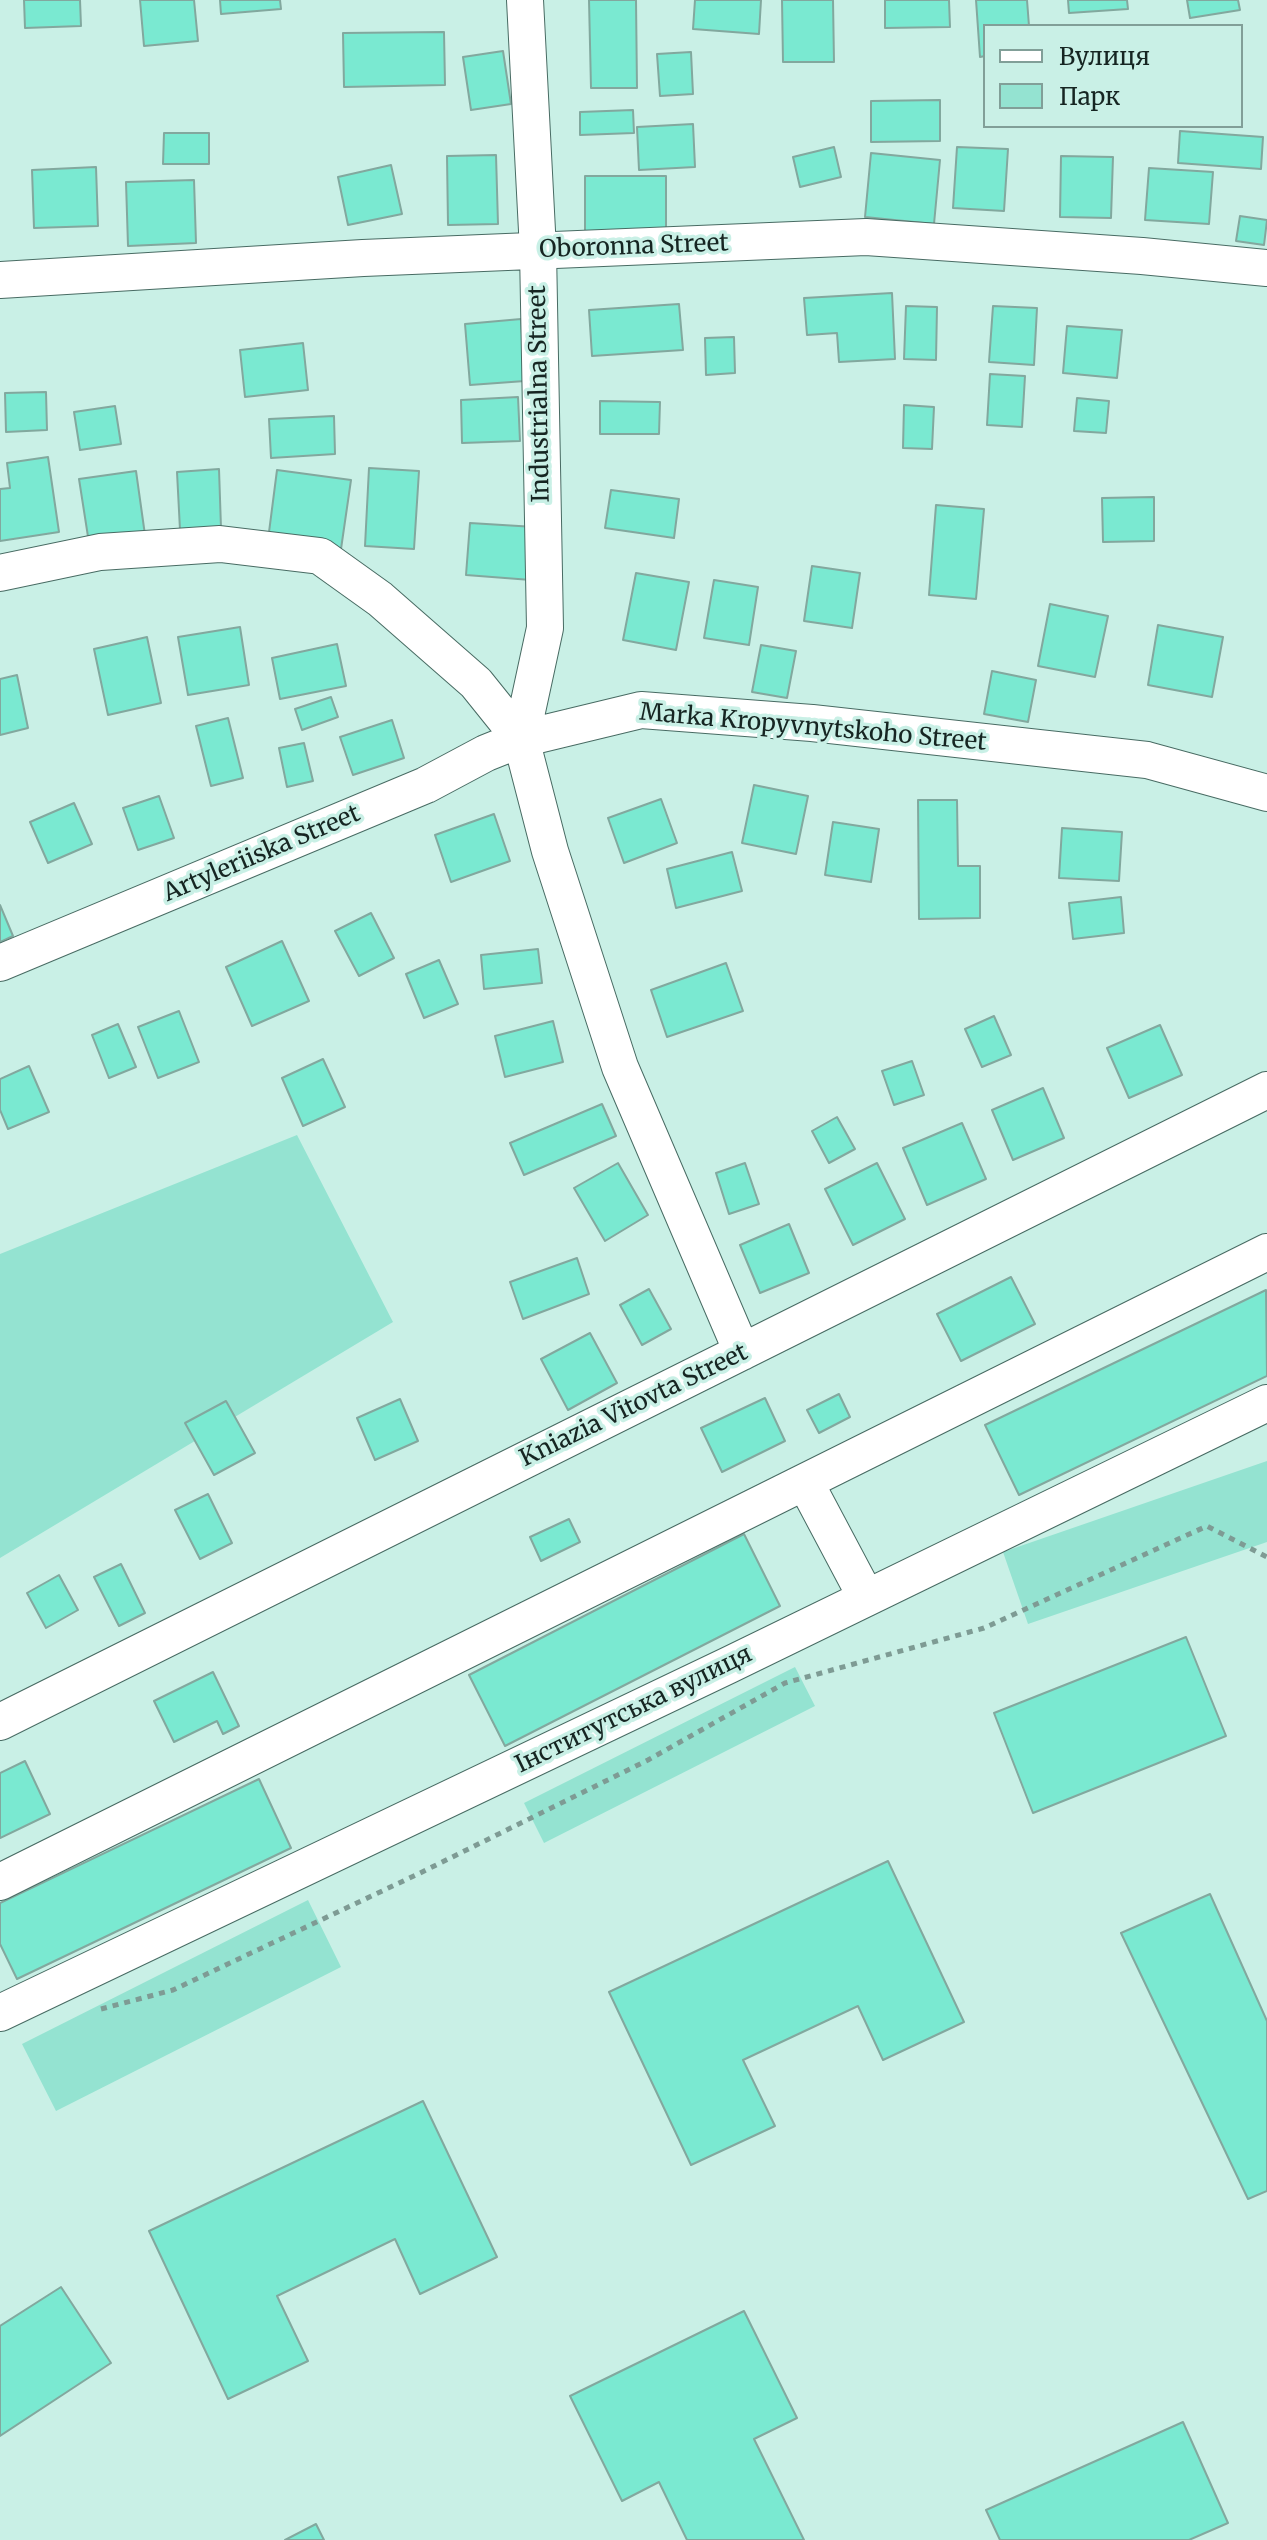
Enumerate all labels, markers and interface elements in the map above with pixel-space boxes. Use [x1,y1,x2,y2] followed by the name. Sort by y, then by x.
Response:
[983,24,1243,128] legend
[1059,41,1150,72] text: Вулиця
[1059,81,1120,112] text: Парк
[539,229,729,265] street label: Oboronna Street
[524,285,556,503] street label: Industrialna Street
[638,698,988,758] street label: Marka Kropyvnytskoho Street
[159,800,365,908] street label: Artyleriiska Street
[515,1338,753,1474] street label: Kniazia Vitovta Street
[511,1640,757,1780] street label: Інститутська вулиця

